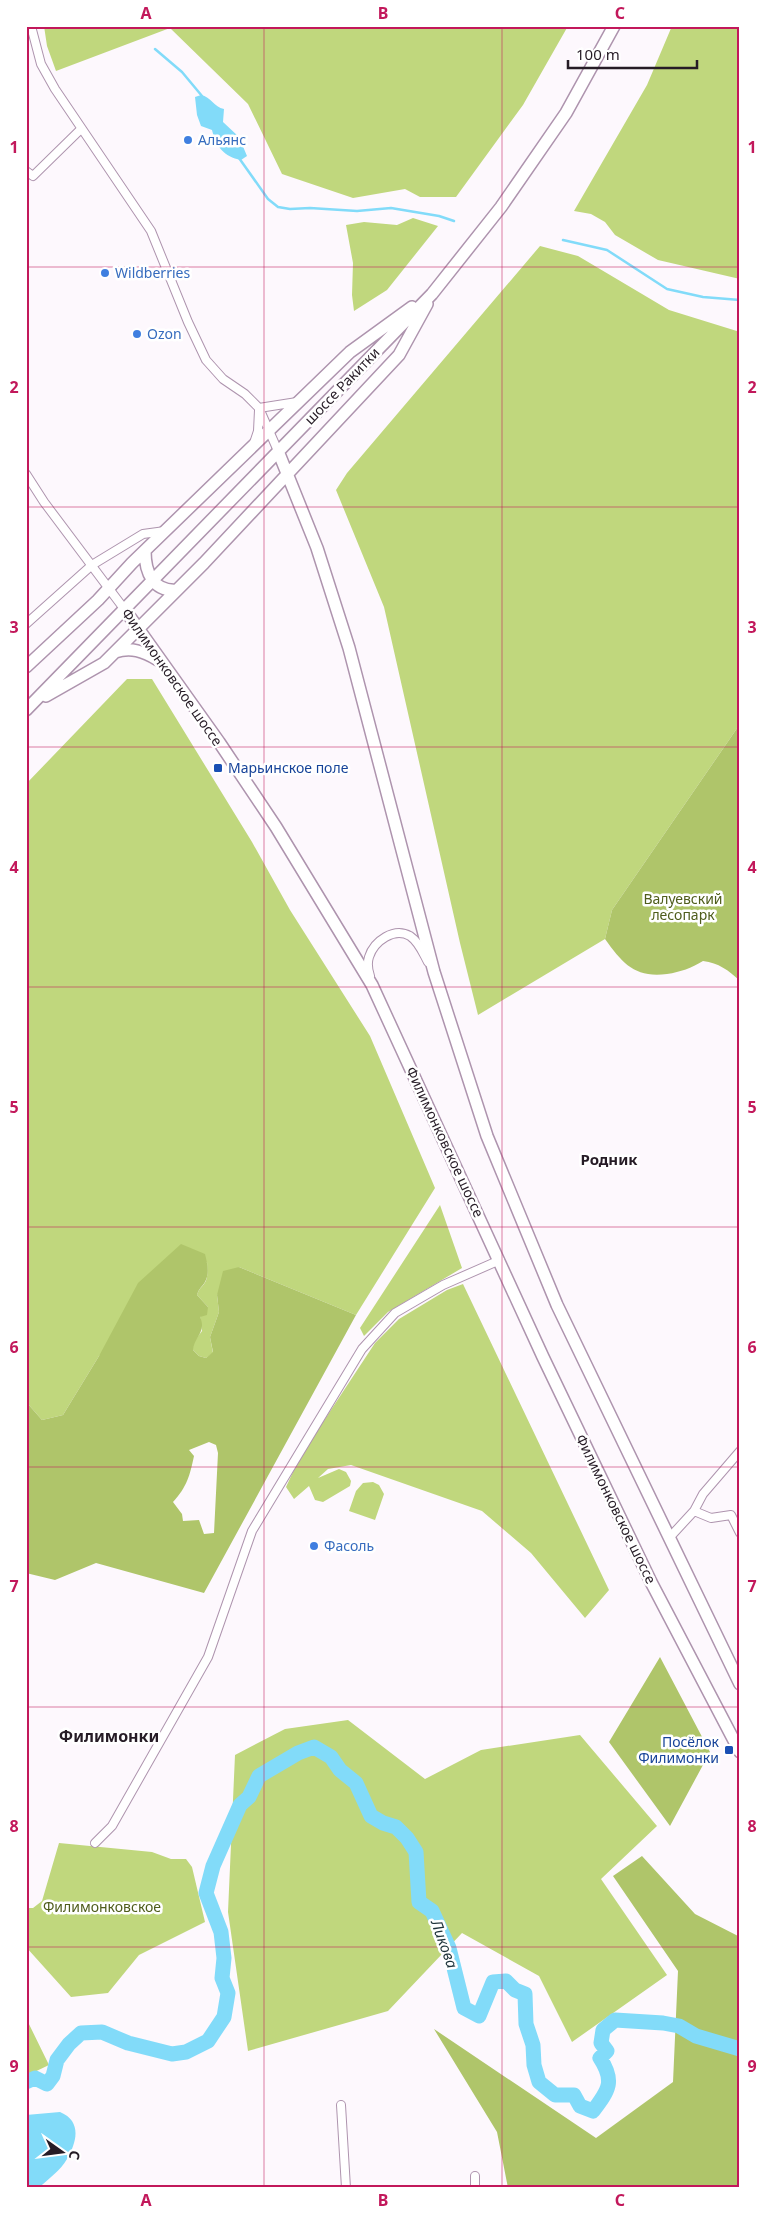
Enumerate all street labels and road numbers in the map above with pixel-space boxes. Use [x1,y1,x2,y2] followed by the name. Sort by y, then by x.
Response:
[300,343,383,428] street label: шоссе Ракитки
[118,604,227,750] street label: Филимонковское шоссе
[402,1064,489,1220] street label: Филимонковское шоссе
[572,1431,661,1587] street label: Филимонковское шоссе

